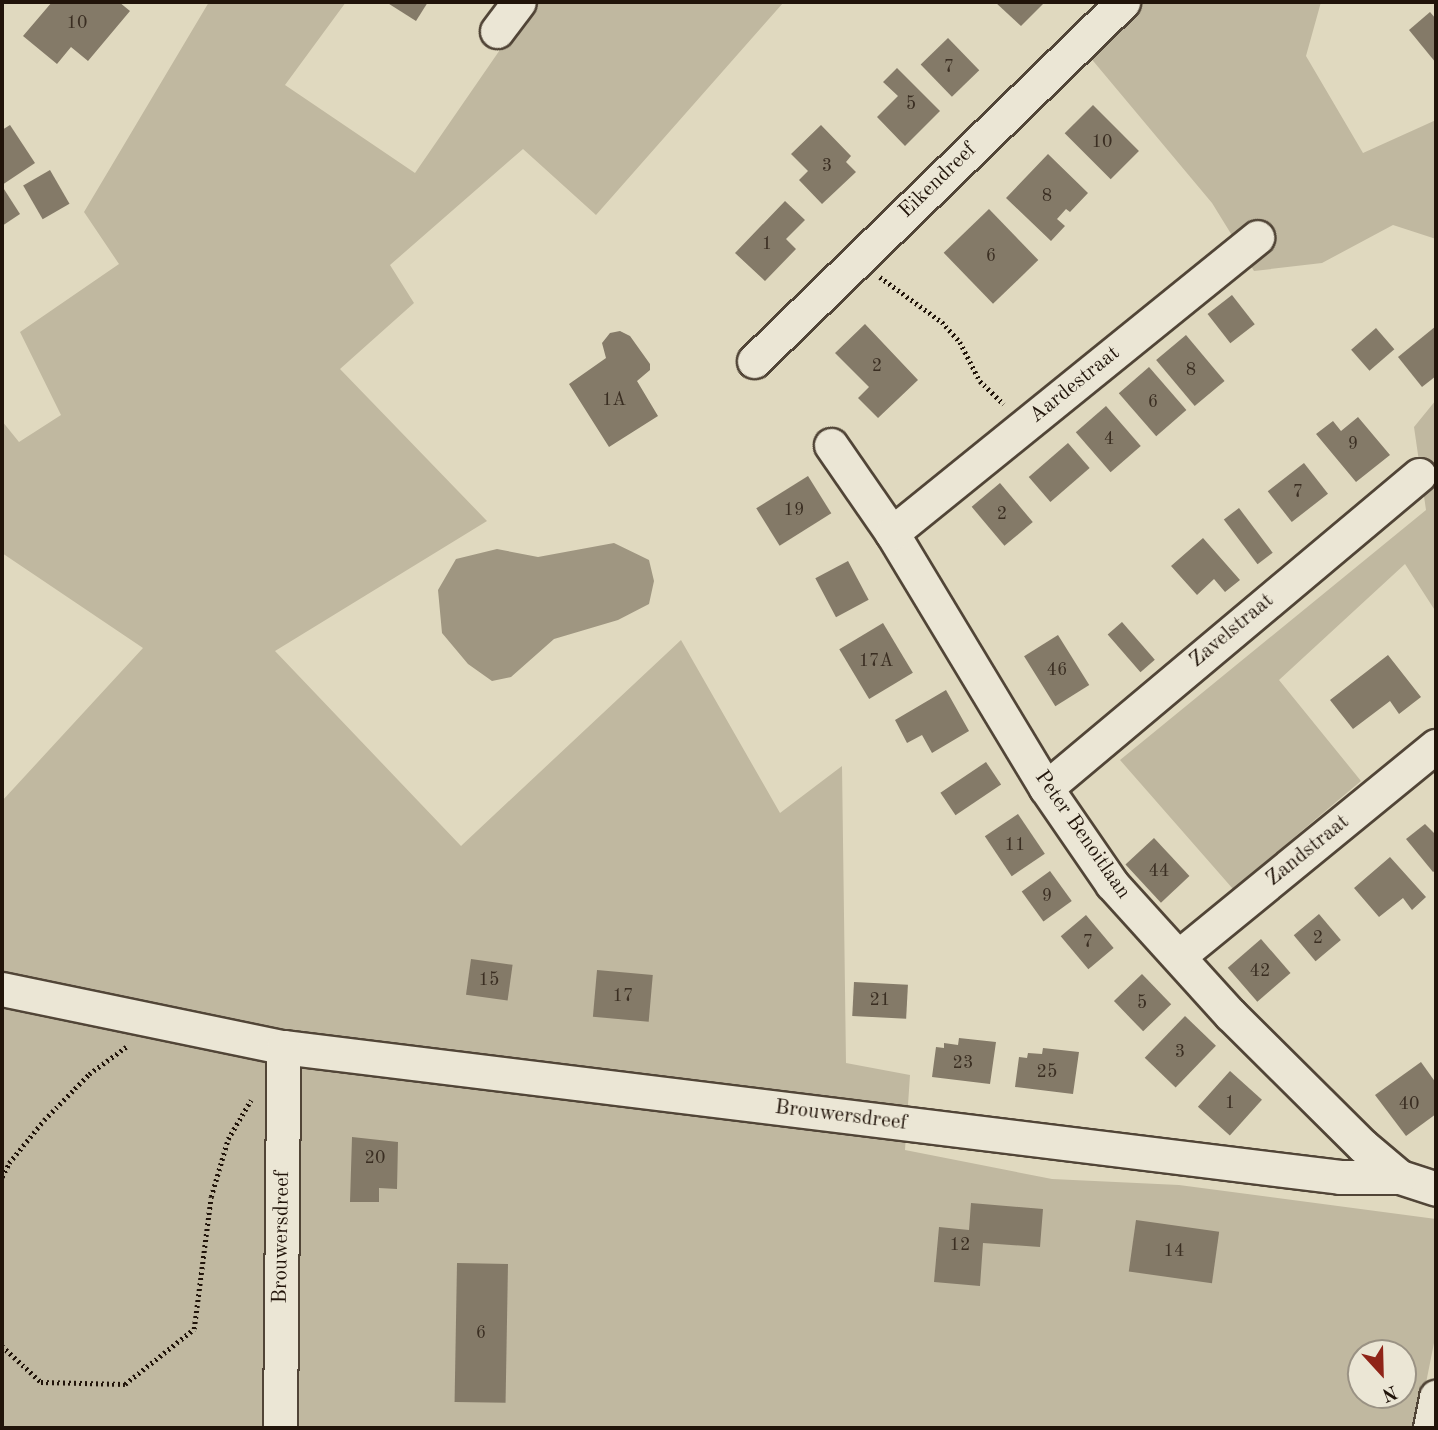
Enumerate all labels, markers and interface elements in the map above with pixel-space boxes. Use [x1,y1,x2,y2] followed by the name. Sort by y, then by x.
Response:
[67,12,87,34] house number: 10
[944,56,954,78] house number: 7
[906,93,916,115] house number: 5
[1092,131,1112,153] house number: 10
[894,138,982,224] street label: Eikendreef
[822,155,832,177] house number: 3
[1042,185,1052,207] house number: 8
[762,233,772,255] house number: 1
[986,245,996,267] house number: 6
[1025,341,1125,429] street label: Aardestraat
[872,355,882,377] house number: 2
[1186,359,1196,381] house number: 8
[602,389,626,411] house number: 1A
[1148,391,1158,413] house number: 6
[1104,428,1114,450] house number: 4
[1348,433,1358,455] house number: 9
[1293,481,1303,503] house number: 7
[784,499,804,521] house number: 19
[997,503,1007,525] house number: 2
[1185,589,1279,673] street label: Zavelstraat
[859,650,893,672] house number: 17A
[1047,659,1067,681] house number: 46
[1028,766,1136,904] street label: Peter Benoitlaan
[1261,810,1355,892] street label: Zandstraat
[1005,834,1025,856] house number: 11
[1149,860,1169,882] house number: 44
[1042,885,1052,907] house number: 9
[1313,927,1323,949] house number: 2
[1083,931,1093,953] house number: 7
[1250,960,1270,982] house number: 42
[479,969,499,991] house number: 15
[613,985,633,1007] house number: 17
[870,989,890,1011] house number: 21
[1137,992,1147,1014] house number: 5
[1175,1041,1185,1063] house number: 3
[953,1052,973,1074] house number: 23
[1037,1061,1057,1083] house number: 25
[1225,1092,1235,1114] house number: 1
[1399,1093,1419,1115] house number: 40
[773,1095,909,1137] street label: Brouwersdreef
[365,1147,385,1169] house number: 20
[268,1170,296,1304] street label: Brouwersdreef
[950,1234,970,1256] house number: 12
[1164,1240,1184,1262] house number: 14
[476,1322,486,1344] house number: 6
[1347,1339,1417,1409] north arrow
[1379,1381,1400,1404] text: N

